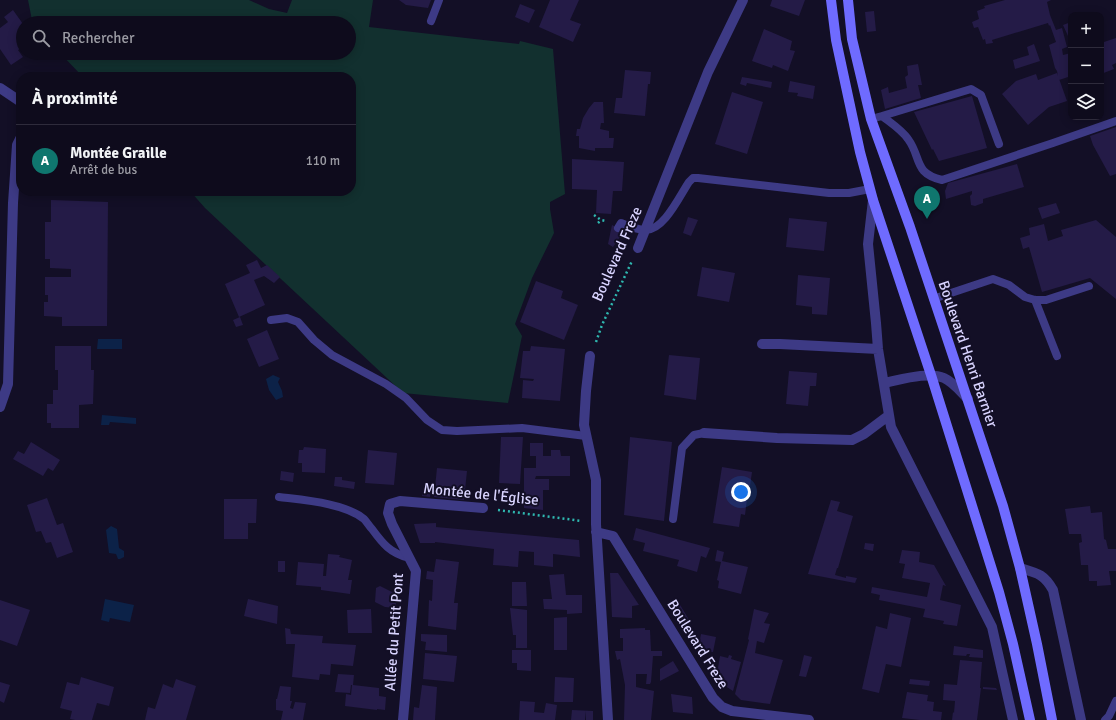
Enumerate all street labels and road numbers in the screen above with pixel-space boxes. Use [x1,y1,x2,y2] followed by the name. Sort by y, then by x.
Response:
[588,204,646,304] street label: Boulevard Freze
[934,278,1002,430] street label: Boulevard Henri Barnier
[422,478,540,509] street label: Montée de l'Église
[381,572,407,692] street label: Allée du Petit Pont
[663,596,733,692] street label: Boulevard Freze

